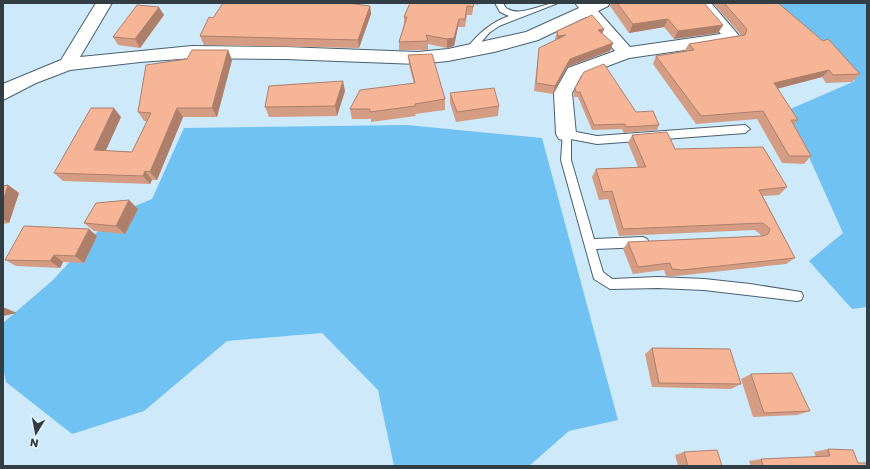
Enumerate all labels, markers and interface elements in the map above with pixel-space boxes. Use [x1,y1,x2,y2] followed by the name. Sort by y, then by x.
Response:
[16,413,56,453] north arrow
[29,434,40,451] text: N

